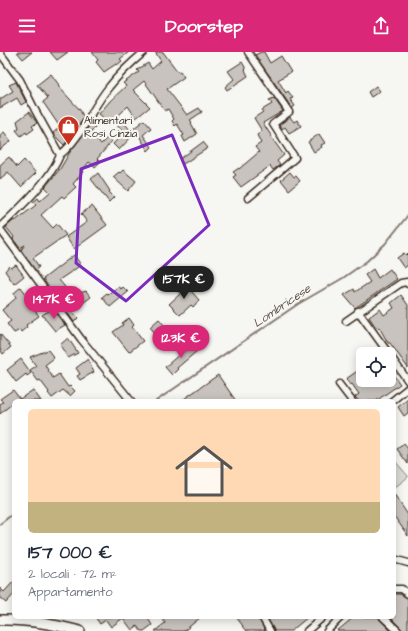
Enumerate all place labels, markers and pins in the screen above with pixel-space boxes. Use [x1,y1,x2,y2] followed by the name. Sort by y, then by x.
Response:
[56,113,82,146] shop icon: Alimentari Rosi Cinzia
[84,113,138,141] place label: Alimentari Rosi Cinzia
[151,266,217,300] pin: 157K €
[21,286,87,320] pin: 147K €
[148,325,214,359] pin: 123K €

